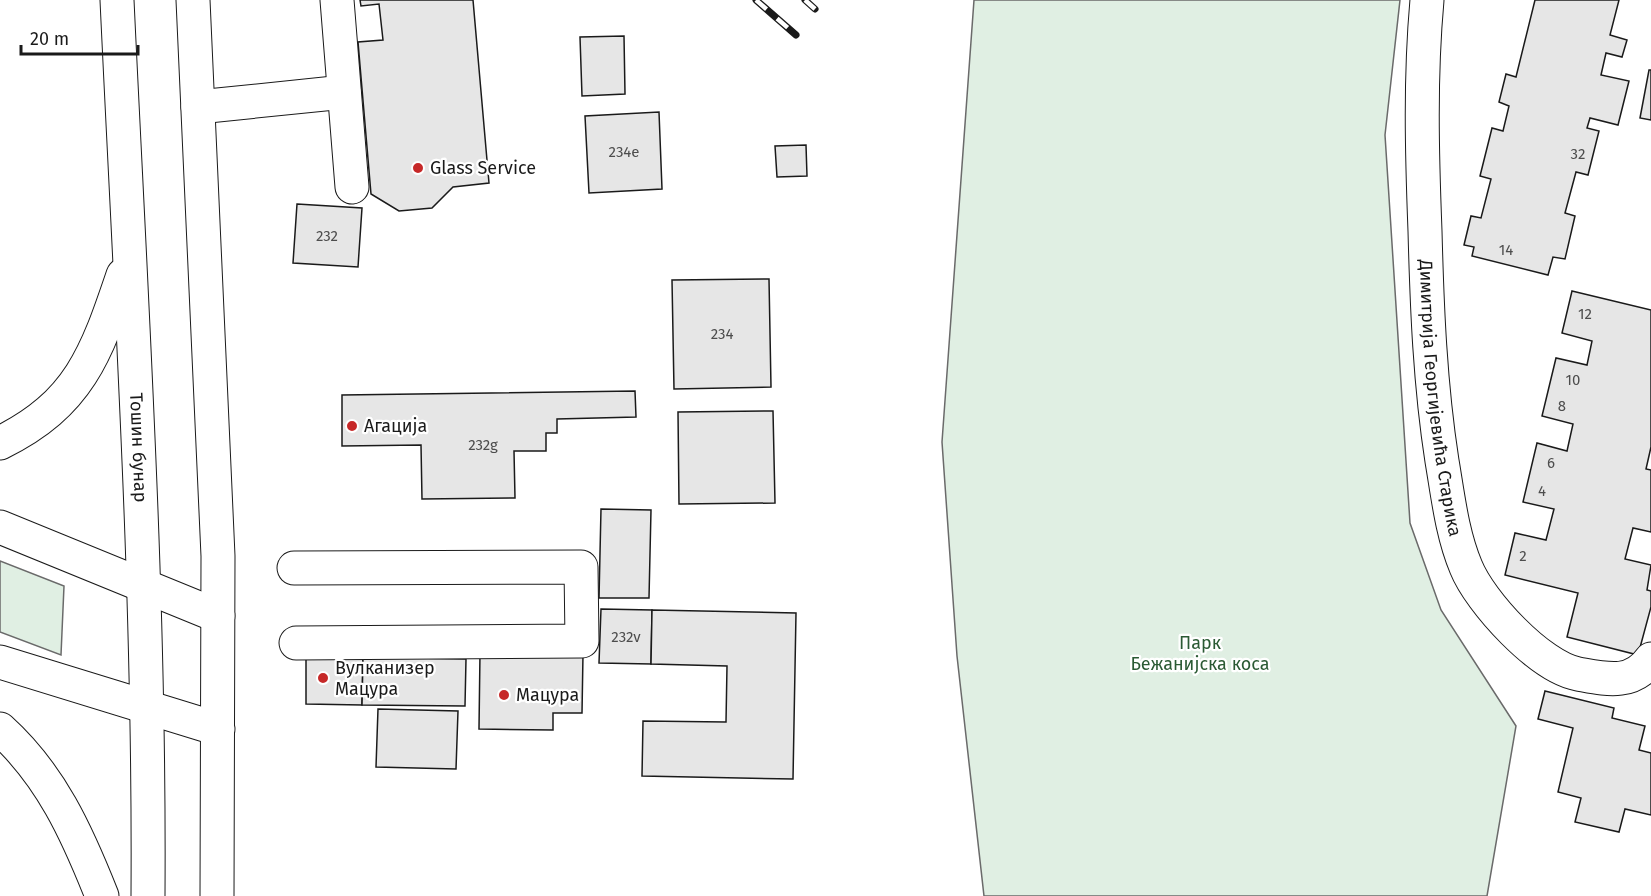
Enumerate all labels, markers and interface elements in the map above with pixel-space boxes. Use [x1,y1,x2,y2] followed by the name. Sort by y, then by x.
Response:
[21,18,138,56] scale bar
[30,28,69,50] text: 20 m
[609,143,639,161] house number: 234e
[1571,145,1585,163] house number: 32
[430,157,536,179] place label: Glass Service
[411,161,425,175] marker: Glass Service
[316,227,338,245] house number: 232
[1499,241,1513,259] house number: 14
[1415,258,1466,539] street label: Димитрија Георгијевића Старика
[1578,305,1592,323] house number: 12
[711,325,733,343] house number: 234
[1566,371,1580,389] house number: 10
[125,392,152,503] street label: Тошин бунар
[1558,397,1566,415] house number: 8
[364,415,427,437] place label: Агација
[345,419,359,433] marker: Агација
[468,436,498,454] house number: 232g
[1547,454,1555,472] house number: 6
[1538,482,1546,500] house number: 4
[1519,547,1527,565] house number: 2
[611,628,641,646] house number: 232v
[1130,632,1270,675] park label: Парк Бежанијска коса
[335,657,435,700] place label: Вулканизер Мацура
[316,671,330,685] marker: Вулканизер Мацура
[516,684,579,706] place label: Мацура
[497,688,511,702] marker: Мацура

